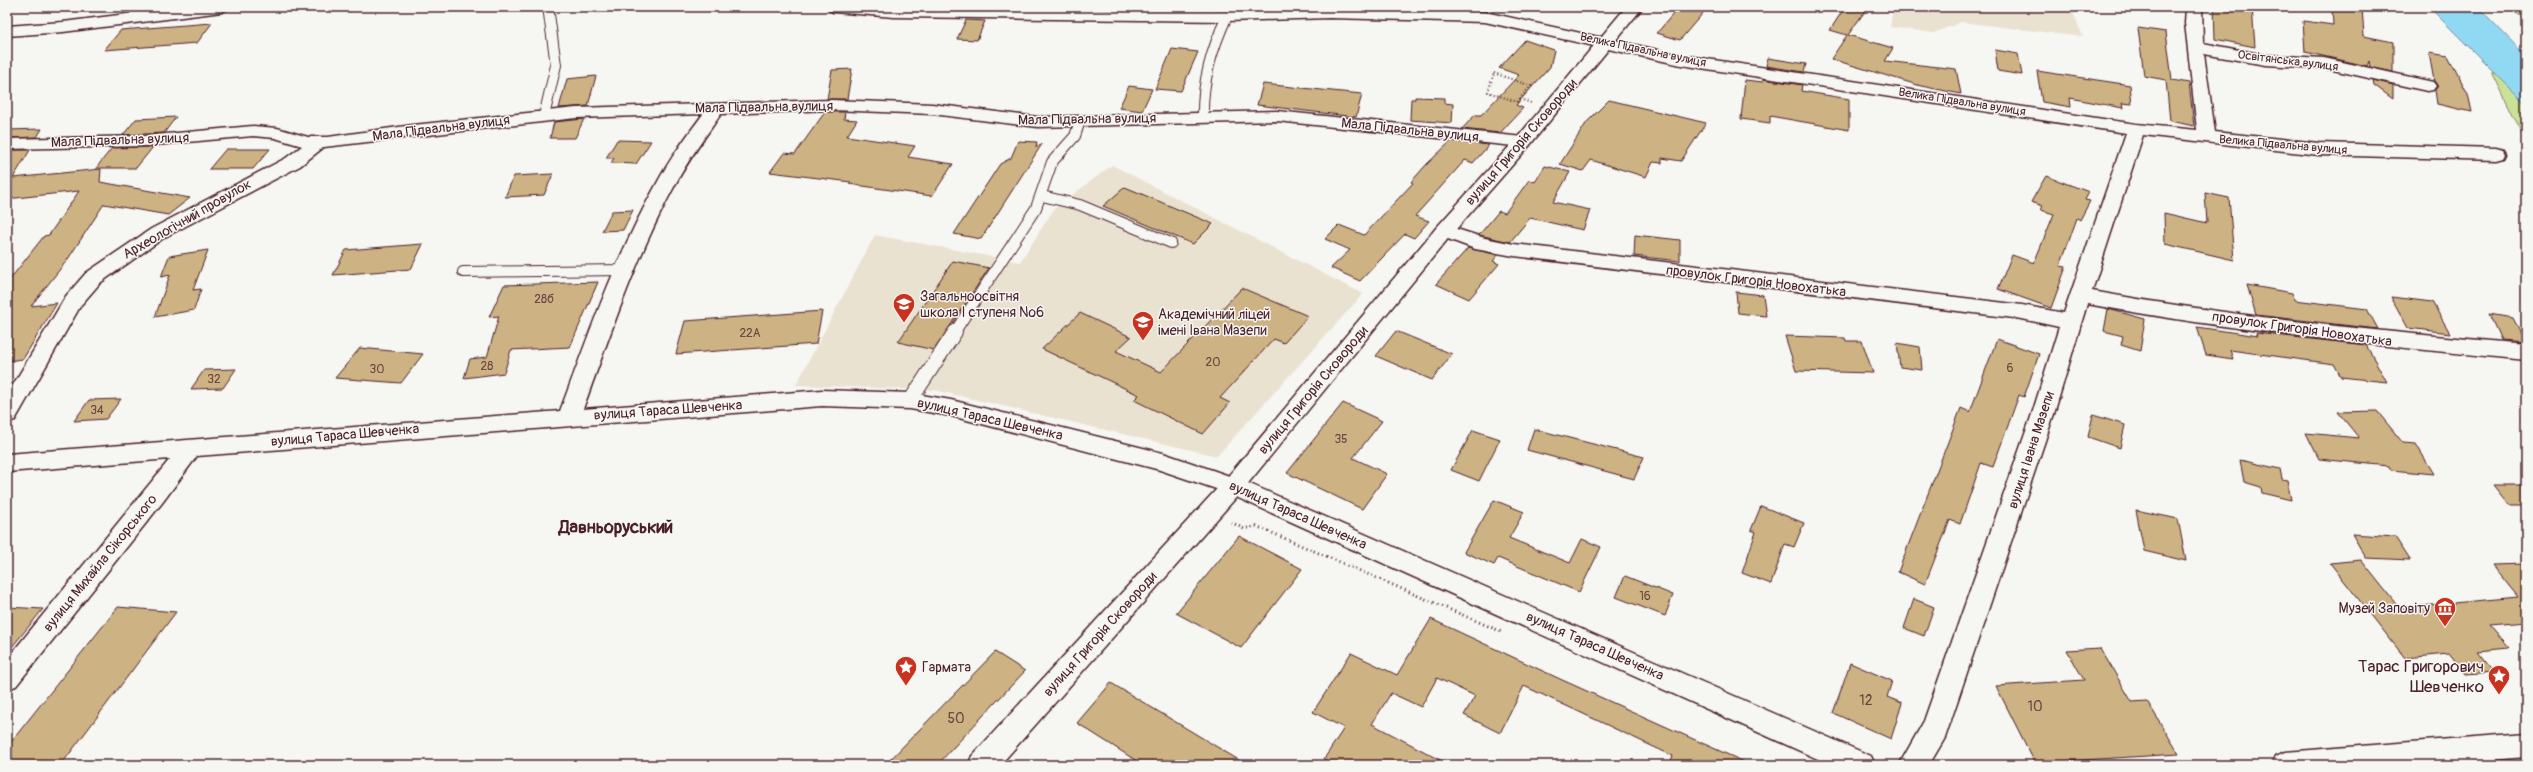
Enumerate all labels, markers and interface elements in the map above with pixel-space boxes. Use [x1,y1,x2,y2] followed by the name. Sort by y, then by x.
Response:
[1579,29,1708,71] street label: Велика Підвальна вулиця
[2237,47,2340,75] street label: Освітянська вулиця
[1461,75,1581,209] street label: вулиця Григорія Сковороди
[1897,85,2027,120] street label: Велика Підвальна вулиця
[695,97,833,117] street label: Мала Підвальна вулиця
[1018,109,1156,129] street label: Мала Підвальна вулиця
[371,111,511,145] street label: Мала Підвальна вулиця
[1340,114,1480,146] street label: Мала Підвальна вулиця
[51,129,189,151] street label: Мала Підвальна вулиця
[2218,132,2348,158] street label: Велика Підвальна вулиця
[120,175,254,263] street label: Археологічний провулок
[1665,262,1847,300] street label: провулок Григорія Новохатька
[920,288,1044,321] place label: Загальноосвітня школа І ступеня №6
[891,291,917,324] school or university icon: Загальноосвітня школа І ступеня №6
[534,292,554,307] house number: 28б
[1158,306,1270,339] place label: Академічний ліцей імені Івана Мазепи
[2211,308,2393,350] street label: провулок Григорія Новохатька
[1130,309,1156,342] school or university icon: Академічний ліцей імені Івана Мазепи
[1254,323,1372,457] street label: вулиця Григорія Сковороди
[739,326,761,341] house number: 22А
[1206,355,1220,370] house number: 20
[481,359,493,374] house number: 28
[2007,361,2014,376] house number: 6
[370,362,384,377] house number: 30
[207,372,221,387] house number: 32
[2004,389,2058,511] street label: вулиця Івана Мазепи
[916,394,1064,444] street label: вулиця Тараса Шевченка
[593,396,743,424] street label: вулиця Тараса Шевченка
[90,403,104,418] house number: 34
[270,420,420,450] street label: вулиця Тараса Шевченка
[1334,432,1348,447] house number: 35
[1227,477,1369,553] street label: вулиця Тараса Шевченка
[39,491,161,635] street label: вулиця Михайла Сікорського
[558,516,673,539] district label: Давньоруський
[1039,568,1161,700] street label: вулиця Григорія Сковороди
[1639,589,1651,604] house number: 16
[2432,595,2458,628] museum icon: Музей Заповіту
[2339,600,2430,617] place label: Музей Заповіту
[1524,608,1666,684] street label: вулиця Тараса Шевченка
[893,654,919,687] place icon: Гармата
[2358,656,2484,697] place label: Тарас Григорович Шевченко
[922,659,971,676] place label: Гармата
[2486,663,2512,696] place icon: Тарас Григорович Шевченко
[1859,692,1873,709] house number: 12
[2027,698,2043,715] house number: 10
[947,710,965,727] house number: 50

